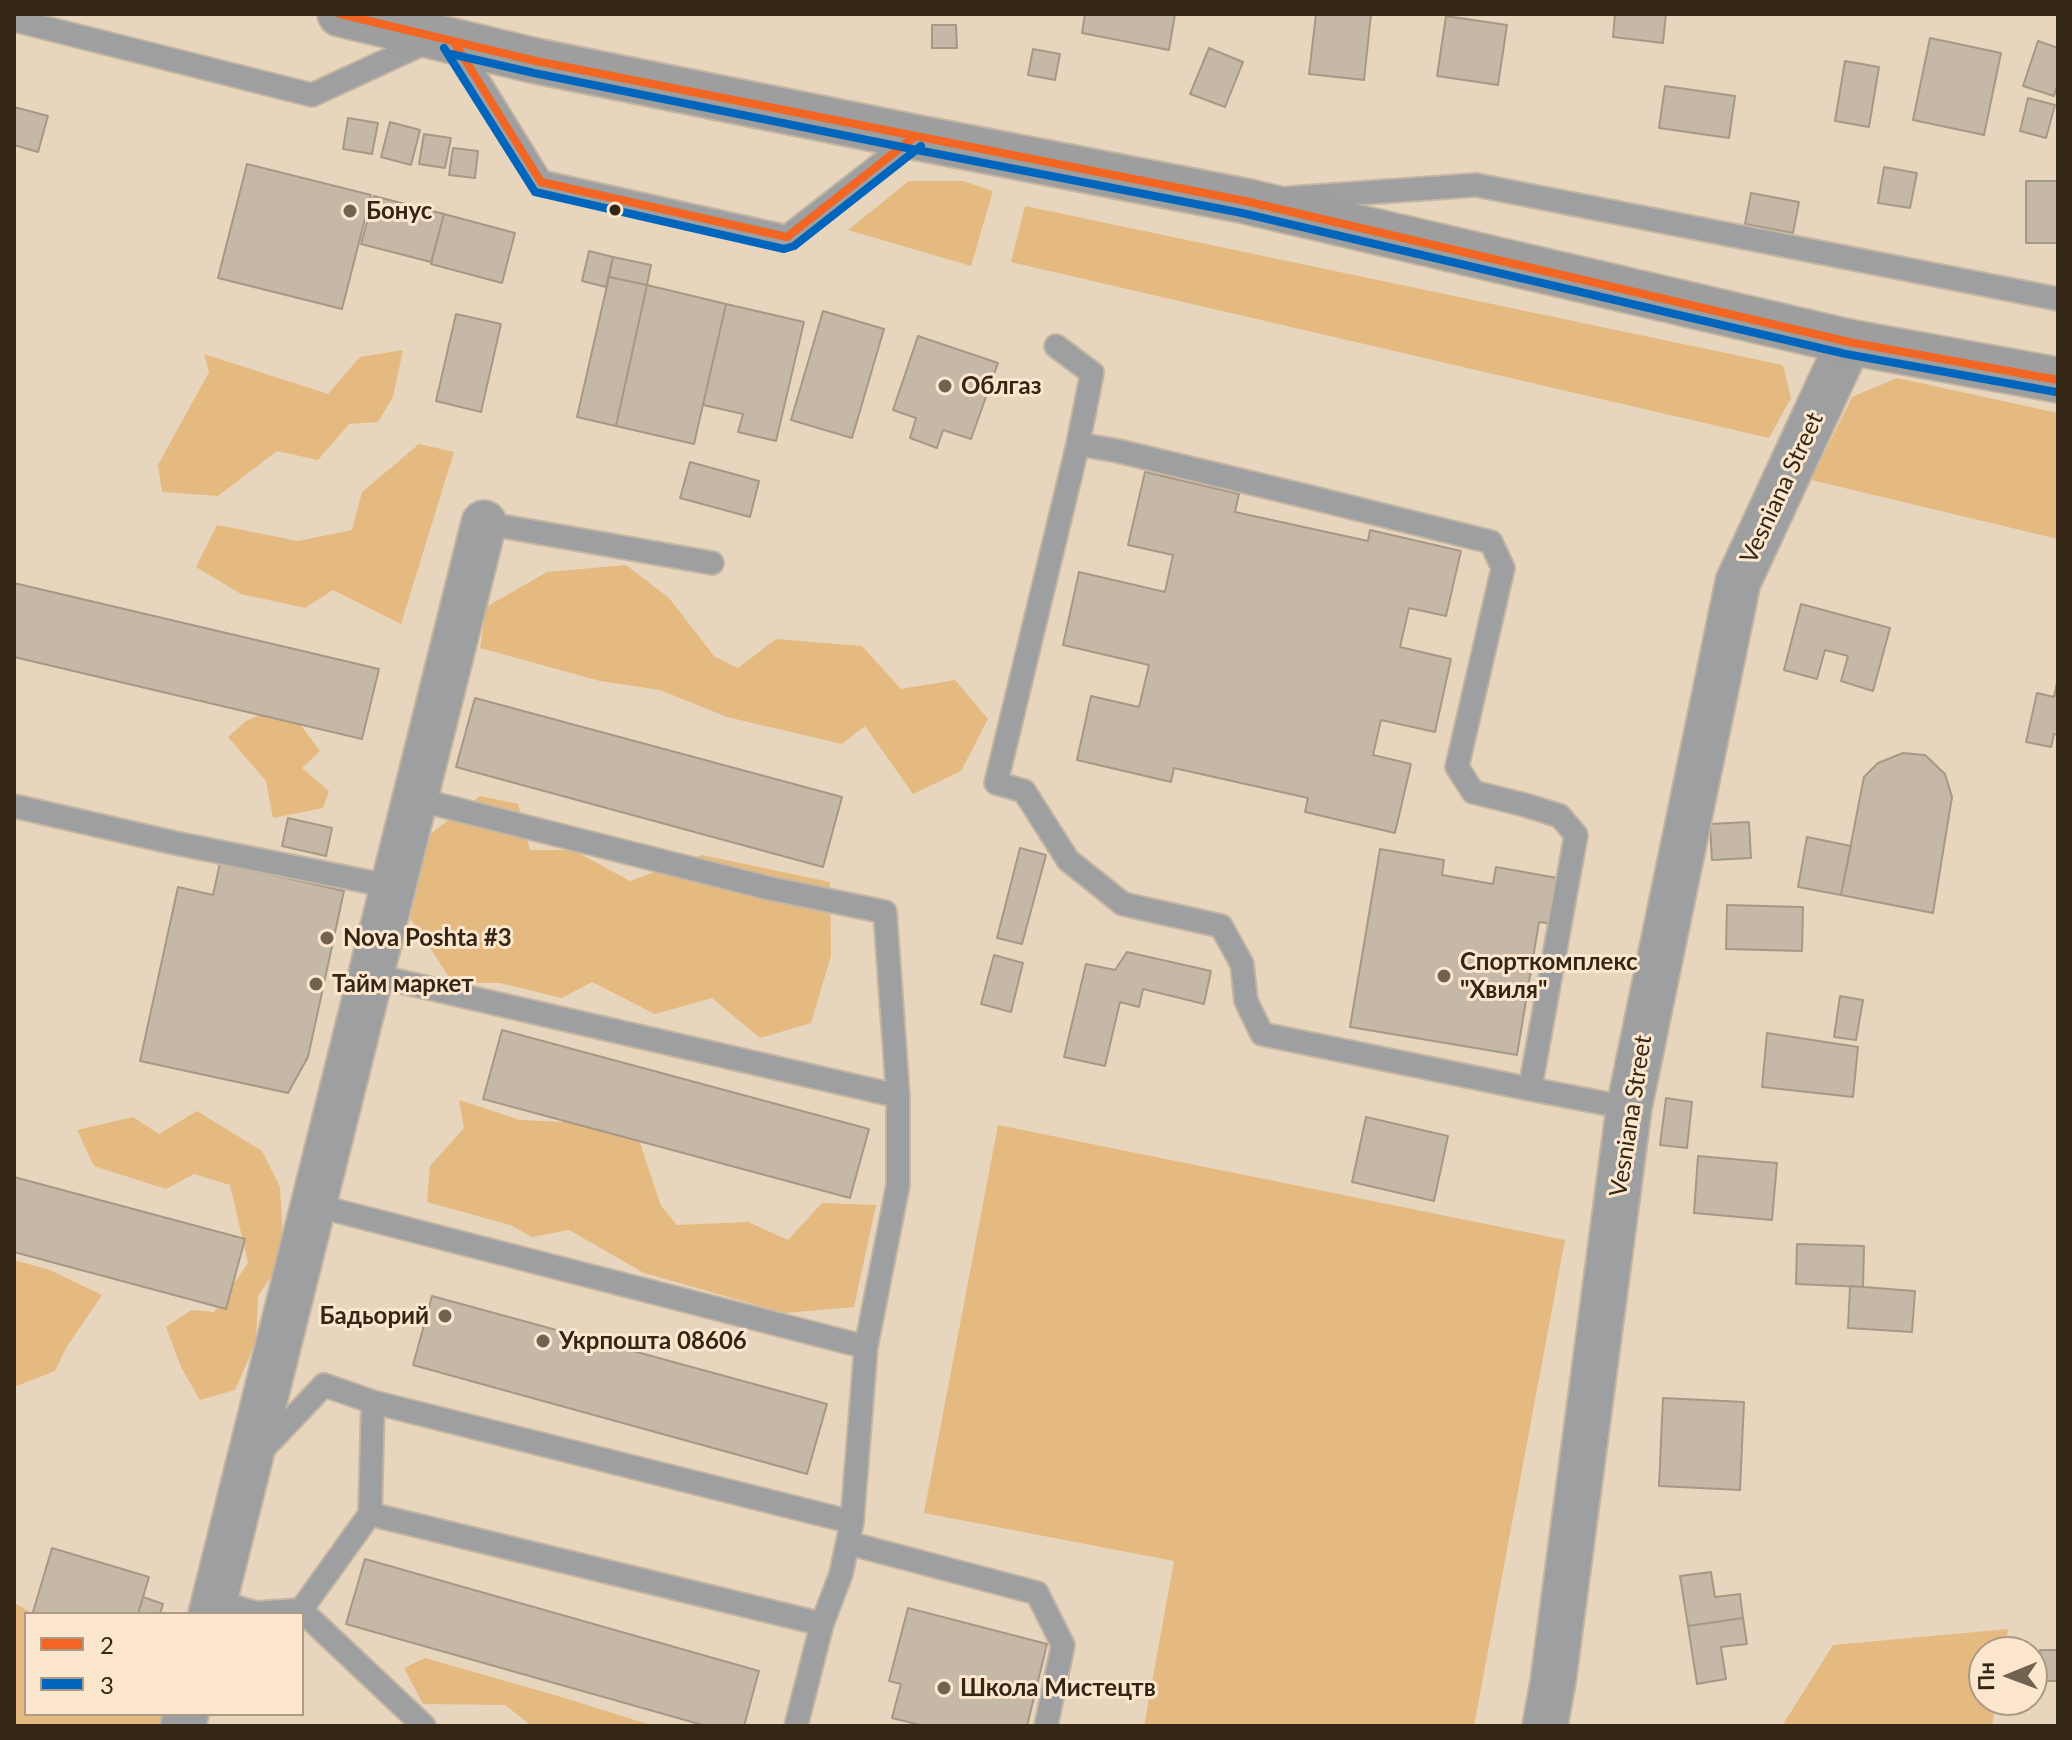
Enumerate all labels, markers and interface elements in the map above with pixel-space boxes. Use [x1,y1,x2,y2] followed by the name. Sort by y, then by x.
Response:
[366,197,432,225] place label: Бонус
[341,202,359,220] marker: Бонус
[607,202,623,218] unlabelled marker
[961,372,1042,400] place label: Облгаз
[936,377,954,395] marker: Облгаз
[1734,408,1830,568] street label: Vesniana Street
[343,924,512,952] place label: Nova Poshta #3
[318,929,336,947] marker: Nova Poshta #3
[1460,948,1638,1004] place label: Спорткомплекс "Хвиля"
[1435,967,1453,985] marker: Спорткомплекс "Хвиля"
[332,970,474,998] place label: Тайм маркет
[307,975,325,993] marker: Тайм маркет
[1604,1033,1658,1199] street label: Vesniana Street
[320,1302,429,1330] place label: Бадьорий
[436,1307,454,1325] marker: Бадьорий
[559,1327,747,1355] place label: Укрпошта 08606
[534,1332,552,1350] marker: Укрпошта 08606
[24,1612,304,1716] legend
[100,1630,114,1659] text: 2
[1968,1636,2048,1716] north arrow
[1972,1662,1999,1691] text: Пн
[100,1670,114,1699] text: 3
[960,1674,1156,1702] place label: Школа Мистецтв
[935,1679,953,1697] marker: Школа Мистецтв

